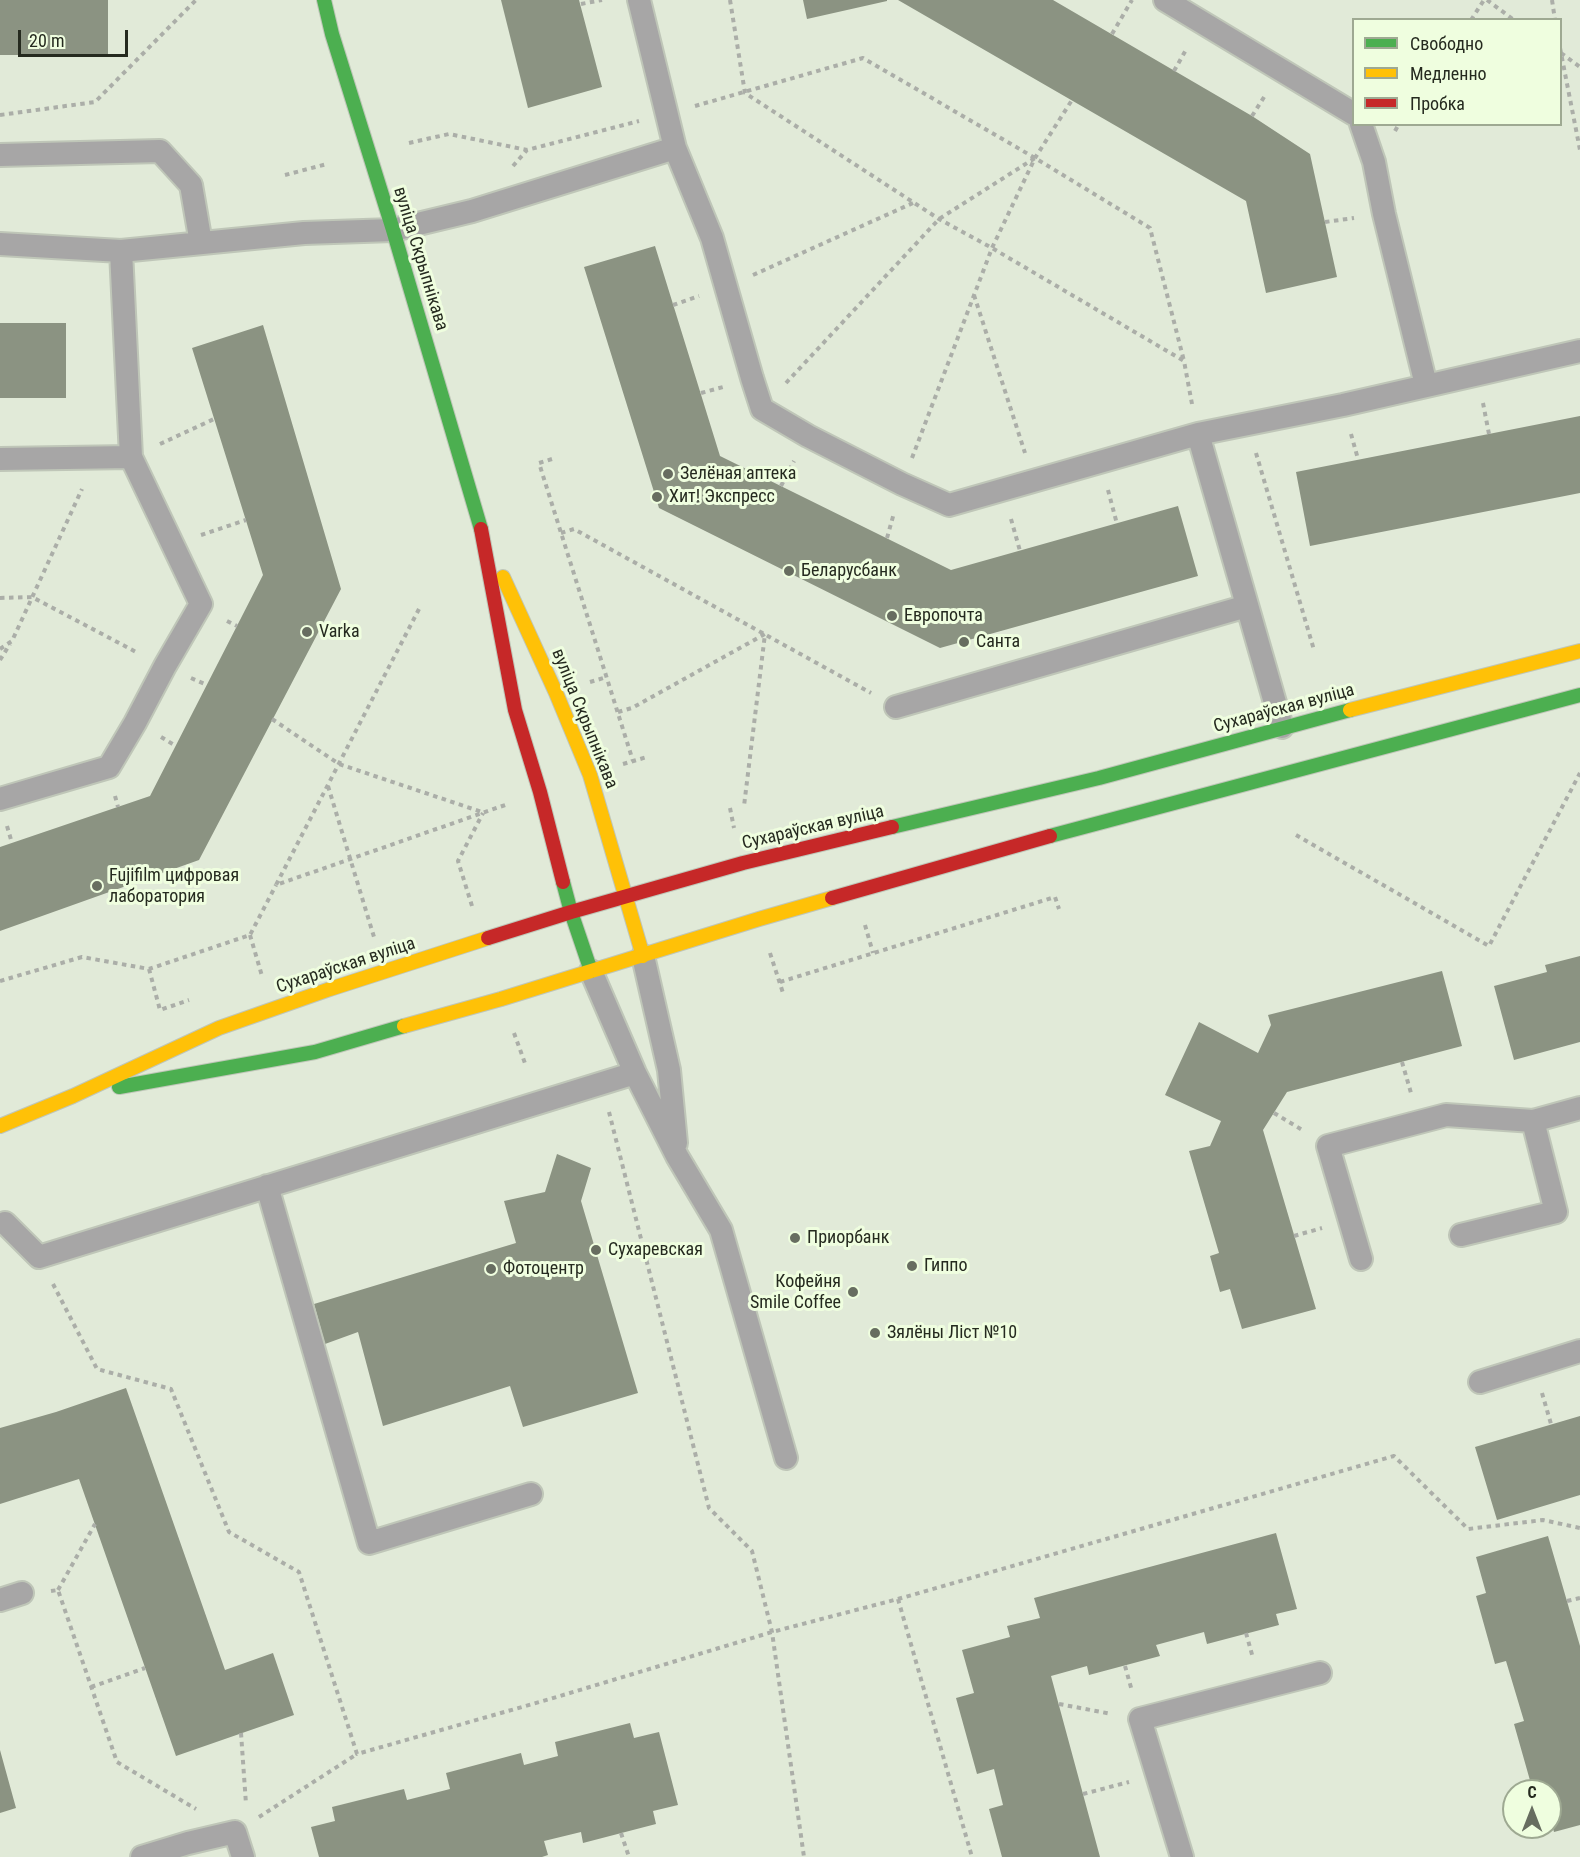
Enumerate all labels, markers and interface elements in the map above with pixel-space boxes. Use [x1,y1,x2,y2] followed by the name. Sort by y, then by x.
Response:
[21,18,130,56] scale bar
[1352,18,1562,126] legend
[29,30,64,51] text: 20 m
[1410,33,1483,54] text: Свободно
[1410,63,1487,84] text: Медленно
[1410,93,1465,114] text: Пробка
[388,185,452,333] street label: вуліца Скрыпнікава
[680,463,796,485] place label: Зелёная аптека
[661,467,675,481] marker: Зелёная аптека
[669,486,775,508] place label: Хит! Экспресс
[650,490,664,504] marker: Хит! Экспресс
[801,560,897,582] place label: Беларусбанк
[782,564,796,578] marker: Беларусбанк
[904,605,983,627] place label: Европочта
[885,609,899,623] marker: Европочта
[319,621,360,643] place label: Varka
[300,625,314,639] marker: Varka
[976,631,1020,653] place label: Санта
[957,635,971,649] marker: Санта
[546,646,622,792] street label: вуліца Скрыпнікава
[1211,680,1357,738] street label: Сухараўская вуліца
[740,801,886,855] street label: Сухараўская вуліца
[109,865,239,908] place label: Fujifilm цифровая лаборатория
[90,879,104,893] marker: Fujifilm цифровая лаборатория
[274,933,418,999] street label: Сухараўская вуліца
[807,1227,889,1249] place label: Приорбанк
[788,1231,802,1245] marker: Приорбанк
[608,1239,703,1261] place label: Сухаревская
[589,1243,603,1257] marker: Сухаревская
[924,1255,968,1277] place label: Гиппо
[503,1258,584,1280] place label: Фотоцентр
[905,1259,919,1273] marker: Гиппо
[484,1262,498,1276] marker: Фотоцентр
[750,1271,841,1314] place label: Кофейня Smile Coffee
[846,1285,860,1299] marker: Кофейня Smile Coffee
[887,1322,1017,1344] place label: Зялёны Ліст №10
[868,1326,882,1340] marker: Зялёны Ліст №10
[1502,1779,1562,1839] north arrow
[1527,1783,1537,1802] text: С

